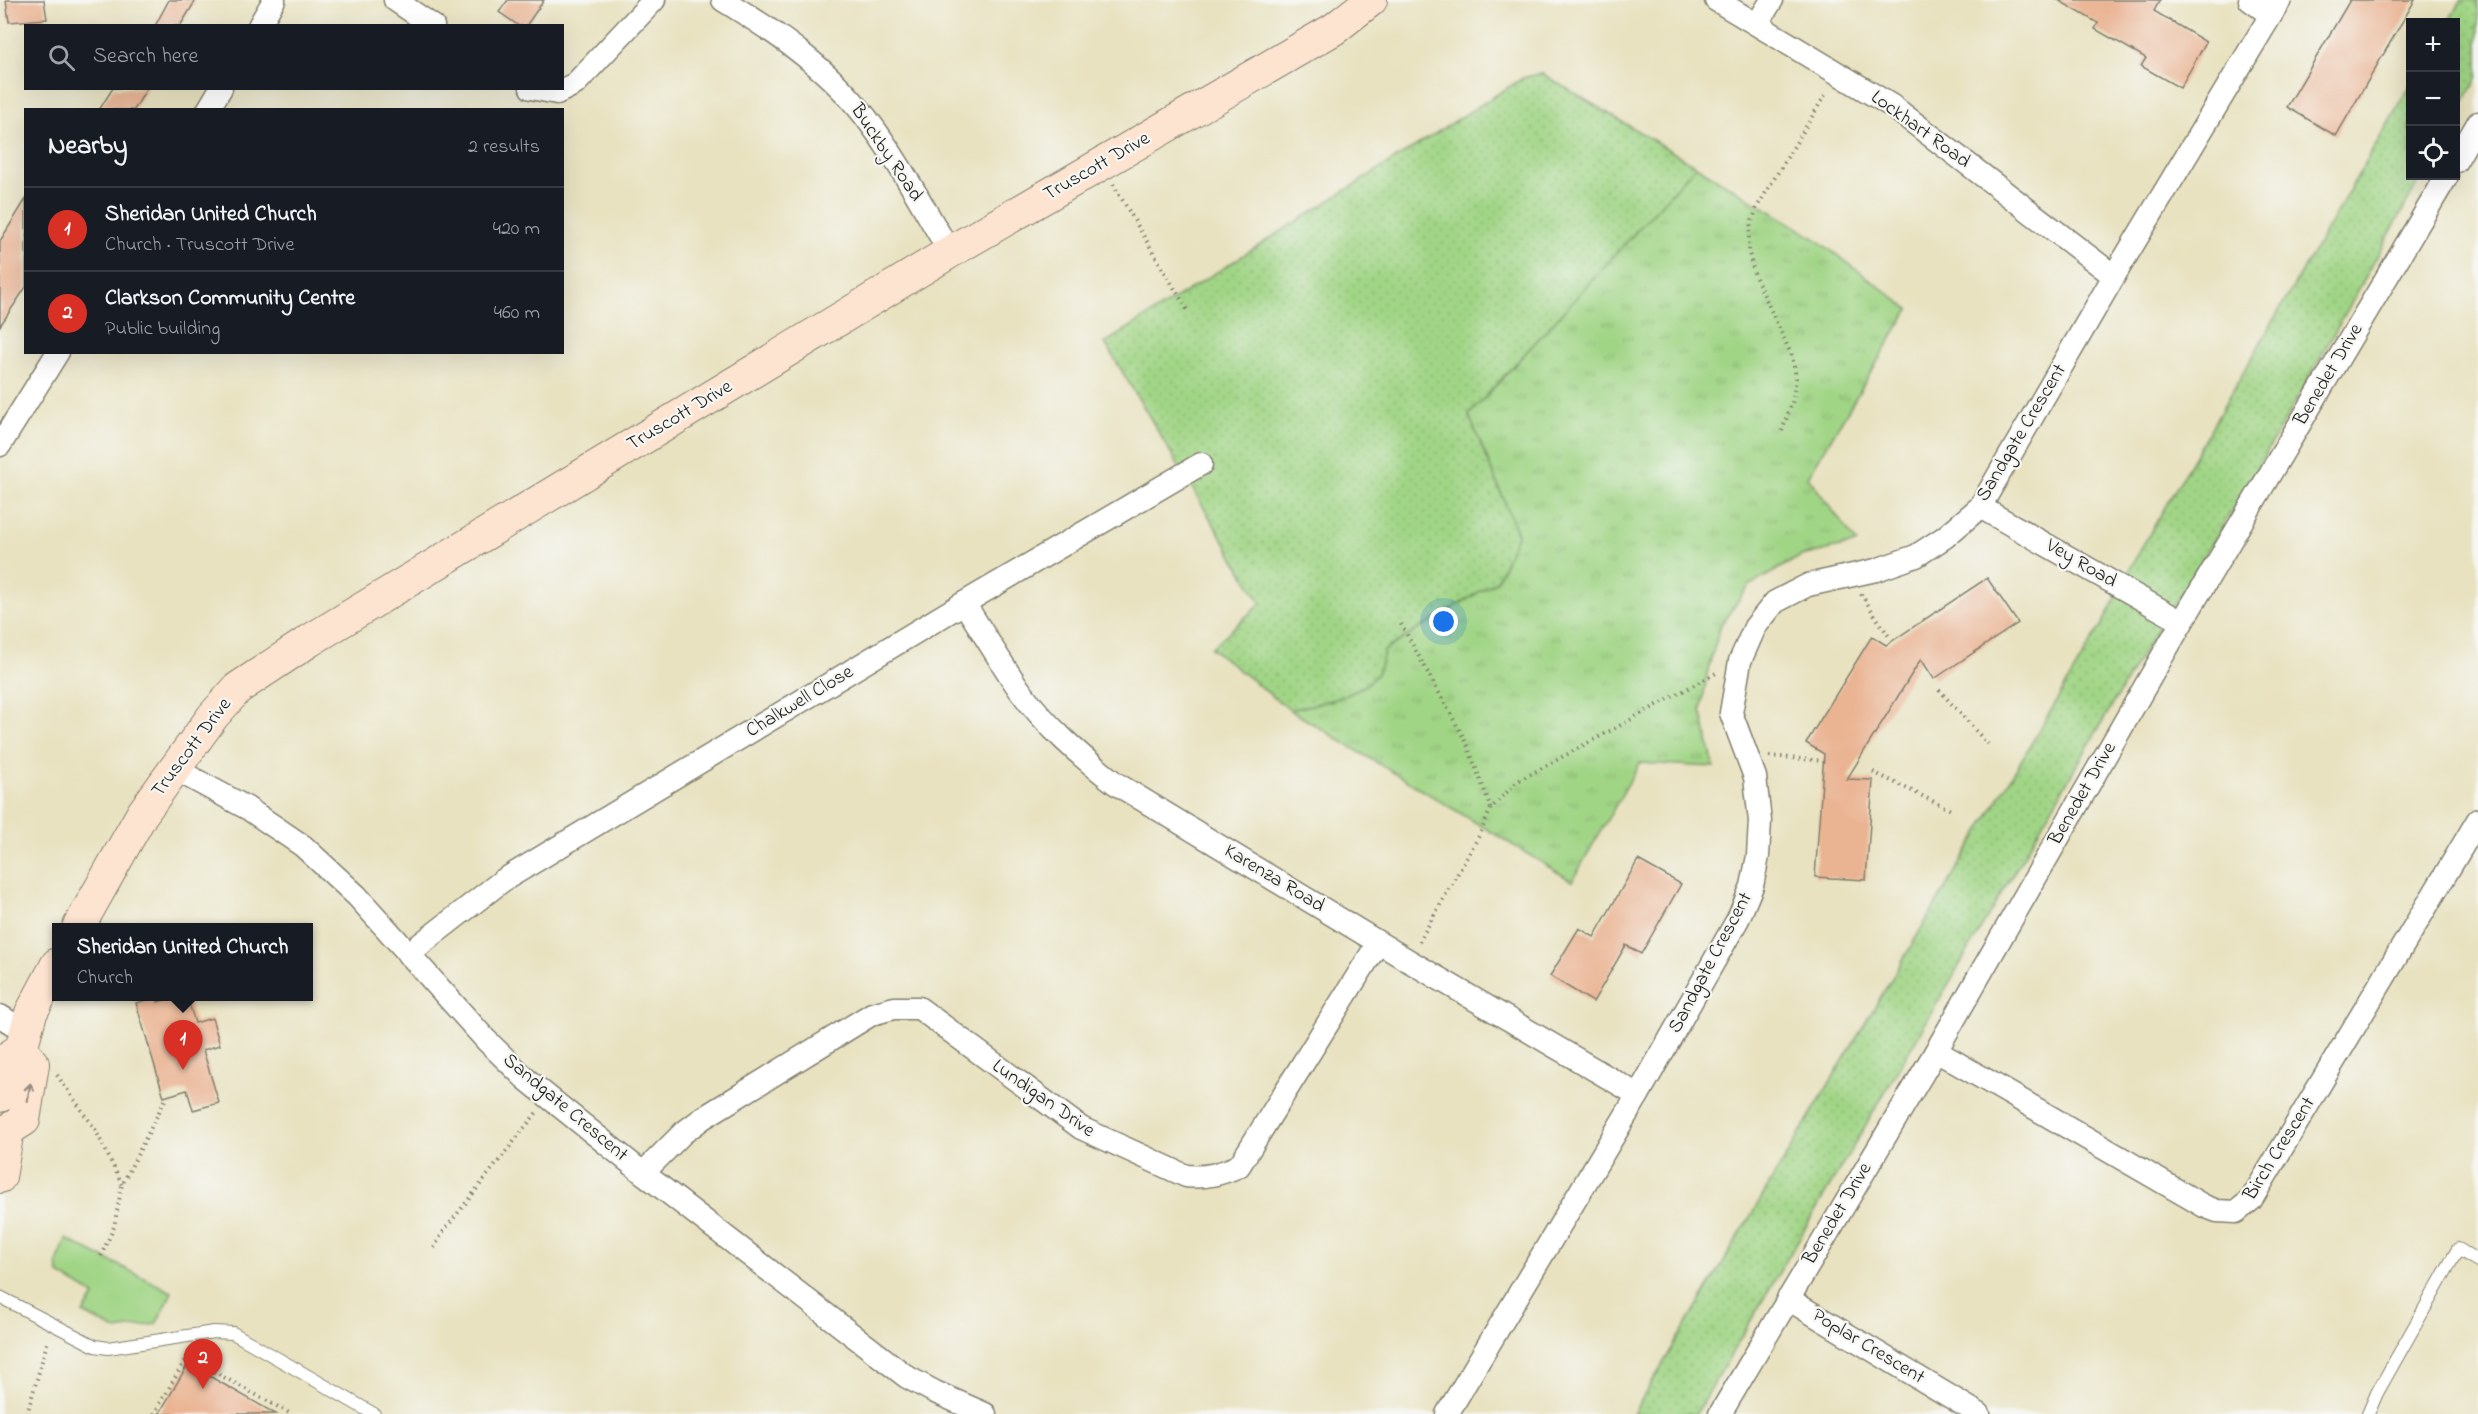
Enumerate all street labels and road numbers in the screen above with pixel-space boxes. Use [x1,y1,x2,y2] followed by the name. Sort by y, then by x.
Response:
[1864,84,1976,176] street label: Lockhart Road
[842,97,930,208] street label: Buckby Road
[1038,125,1156,209] street label: Truscott Drive
[2286,318,2371,433] street label: Benedet Drive
[1969,358,2076,508] street label: Sandgate Crescent
[622,373,738,459] street label: Truscott Drive
[2039,531,2122,596] street label: Vey Road
[741,658,859,746] street label: Chalkwell Close
[145,692,239,804] street label: Truscott Drive
[2041,737,2124,852] street label: Benedet Drive
[1218,837,1330,921] street label: Karenza Road
[1662,887,1761,1039] street label: Sandgate Crescent
[495,1047,634,1170] street label: Sandgate Crescent
[985,1053,1100,1146] street label: Lundigan Drive
[2236,1091,2324,1207] street label: Birch Crescent
[1795,1157,1880,1272] street label: Benedet Drive
[1806,1302,1930,1392] street label: Poplar Crescent

